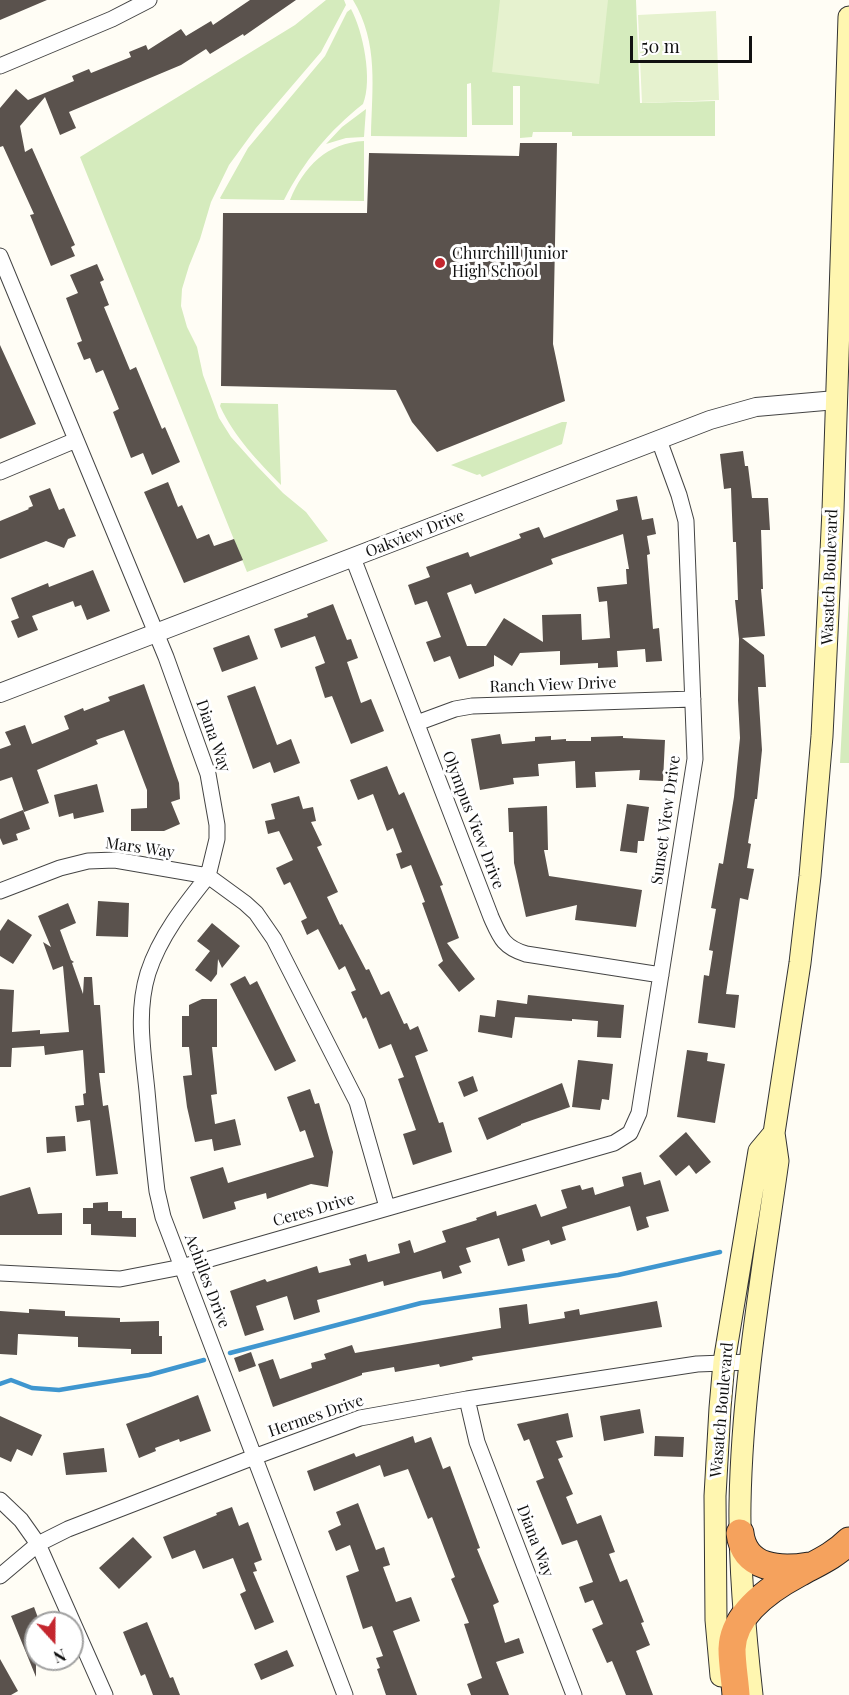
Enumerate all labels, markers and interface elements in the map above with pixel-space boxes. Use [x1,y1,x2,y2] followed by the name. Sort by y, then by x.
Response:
[633,24,754,62] scale bar
[641,34,680,58] text: 50 m
[452,244,568,282] place label: Churchill Junior High School
[433,256,447,270] marker: Churchill Junior High School
[363,506,467,562] street label: Oakview Drive
[818,509,842,645] street label: Wasatch Boulevard
[489,673,617,697] street label: Ranch View Drive
[192,697,234,775] street label: Diana Way
[438,748,508,892] street label: Olympus View Drive
[647,754,685,886] street label: Sunset View Drive
[104,834,176,862] street label: Mars Way
[271,1189,357,1231] street label: Ceres Drive
[180,1231,234,1331] street label: Achilles Drive
[707,1341,737,1479] street label: Wasatch Boulevard
[266,1391,366,1441] street label: Hermes Drive
[513,1502,557,1580] street label: Diana Way
[24,1611,84,1671] north arrow
[51,1645,69,1668] text: N

